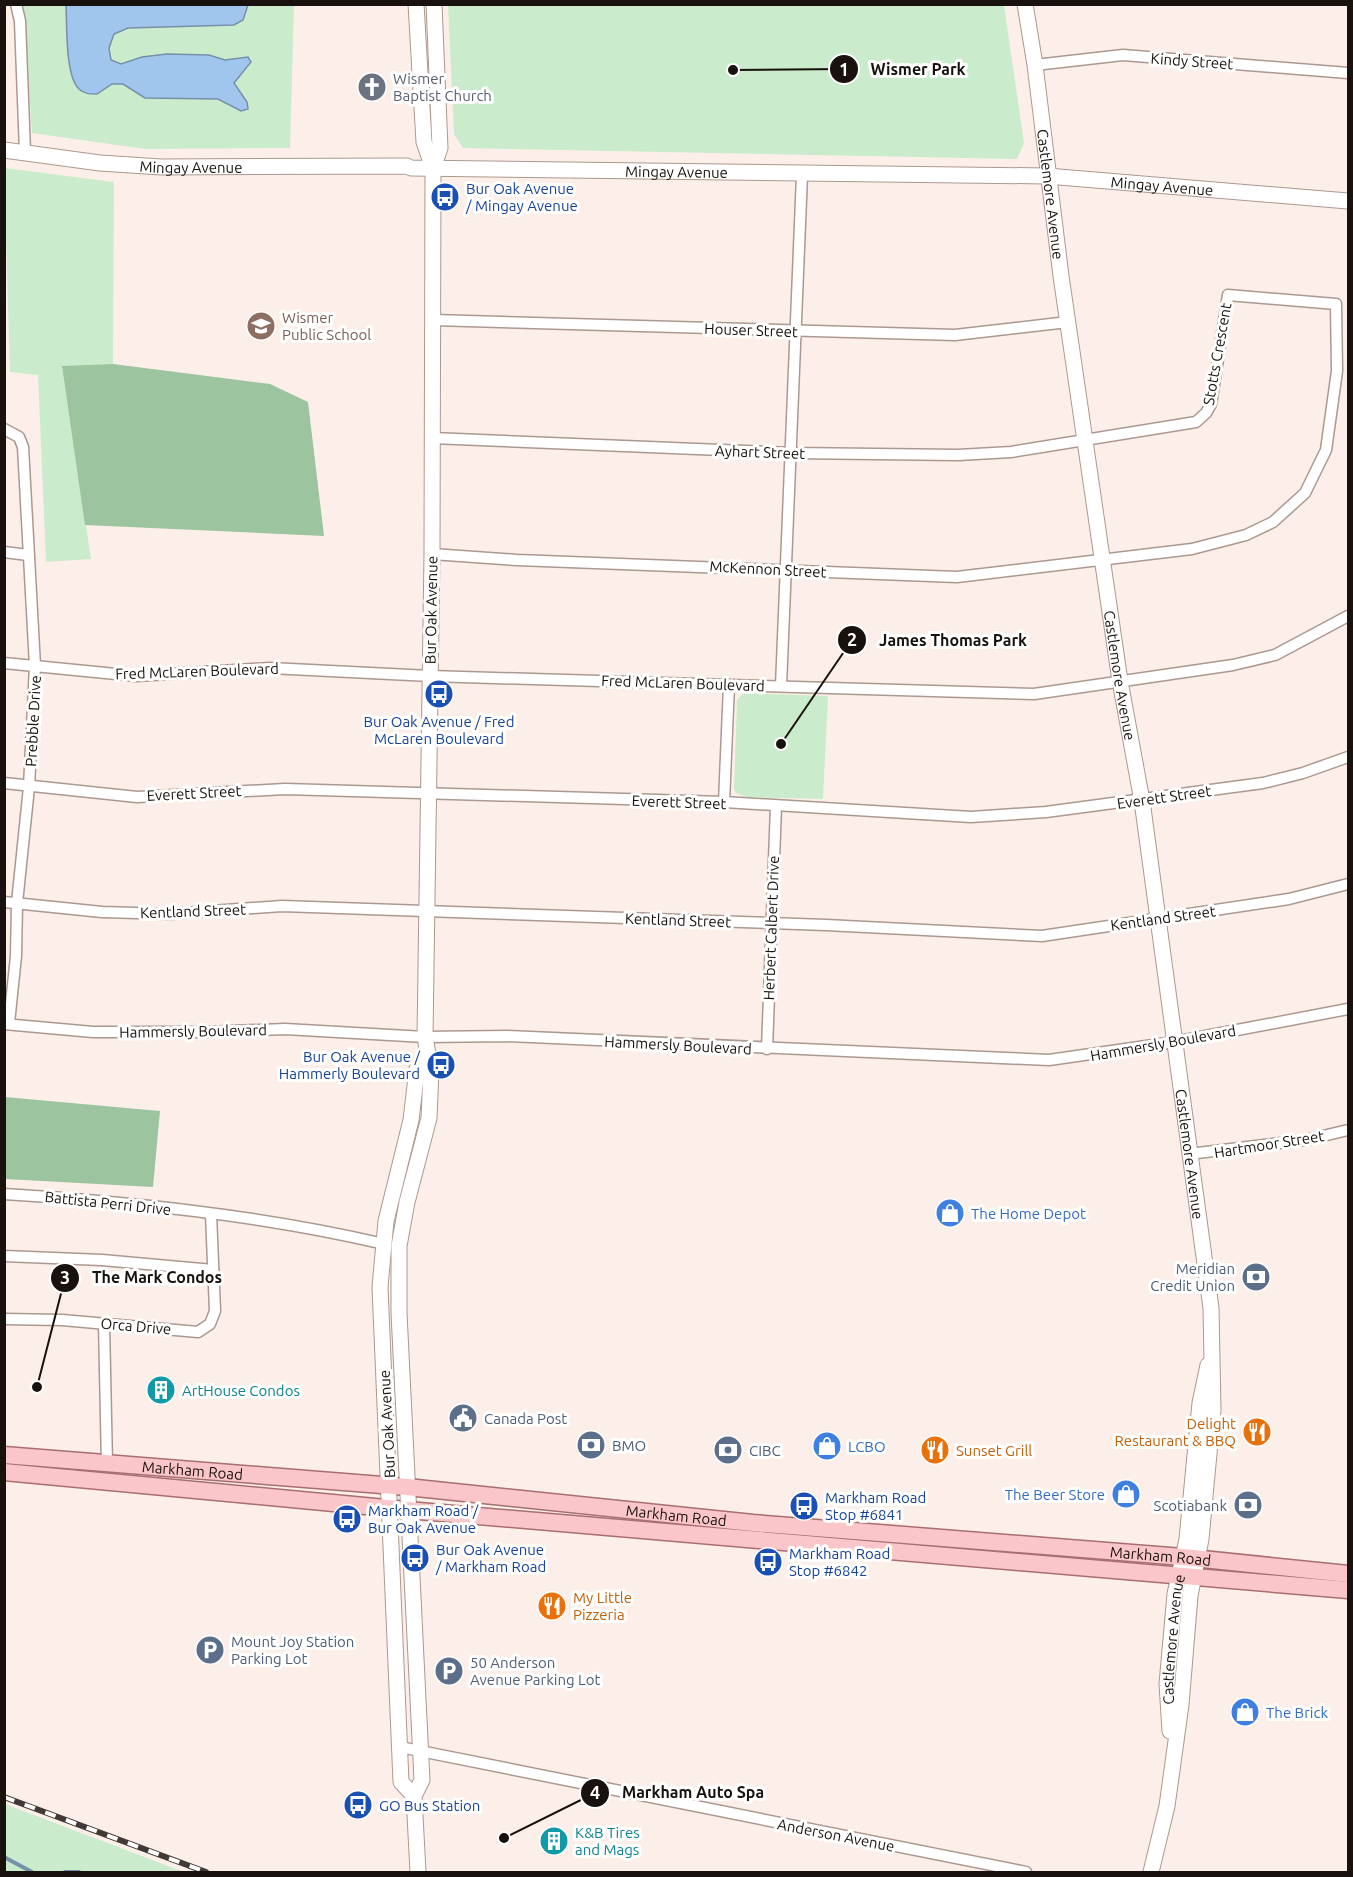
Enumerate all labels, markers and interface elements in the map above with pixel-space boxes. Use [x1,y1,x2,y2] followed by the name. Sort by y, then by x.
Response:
[1150,50,1234,72] street label: Kindy Street
[829,52,978,86] callout: Wismer Park
[839,59,849,79] text: 1
[870,60,966,78] text: Wismer Park
[393,70,492,104] place label: Wismer Baptist Church
[356,71,388,103] church icon: Wismer Baptist Church
[1034,128,1067,260] street label: Castlemore Avenue
[139,157,242,176] street label: Mingay Avenue
[625,162,728,180] street label: Mingay Avenue
[1110,173,1214,198] street label: Mingay Avenue
[465,180,578,214] place label: Bur Oak Avenue / Mingay Avenue
[429,181,461,213] bus stop icon: Bur Oak Avenue / Mingay Avenue
[1200,301,1234,406] street label: Stotts Crescent
[282,309,371,343] place label: Wismer Public School
[245,310,277,342] school or university icon: Wismer Public School
[704,320,798,340] street label: Houser Street
[715,442,805,462] street label: Ayhart Street
[422,556,440,664] street label: Bur Oak Avenue
[709,557,827,581] street label: McKennon Street
[1101,609,1139,742] street label: Castlemore Avenue
[837,623,1039,657] callout: James Thomas Park
[847,629,857,649] text: 2
[879,631,1027,649] text: James Thomas Park
[115,660,279,682] street label: Fred McLaren Boulevard
[601,672,765,694] street label: Fred McLaren Boulevard
[22,675,44,767] street label: Prebble Drive
[423,678,455,710] bus stop icon: Bur Oak Avenue / Fred McLaren Boulevard
[364,713,514,747] place label: Bur Oak Avenue / Fred McLaren Boulevard
[146,782,242,804] street label: Everett Street
[1116,782,1212,812] street label: Everett Street
[631,792,727,812] street label: Everett Street
[760,855,782,1001] street label: Herbert Calbert Drive
[140,901,246,921] street label: Kentland Street
[1109,902,1217,934] street label: Kentland Street
[625,910,731,930] street label: Kentland Street
[119,1021,267,1041] street label: Hammersly Boulevard
[1089,1022,1237,1064] street label: Hammersly Boulevard
[604,1033,752,1057] street label: Hammersly Boulevard
[279,1048,420,1082] place label: Bur Oak Avenue / Hammerly Boulevard
[425,1049,457,1081] bus stop icon: Bur Oak Avenue / Hammerly Boulevard
[1173,1088,1207,1220] street label: Castlemore Avenue
[1213,1127,1325,1161] street label: Hartmoor Street
[44,1188,172,1218] street label: Battista Perri Drive
[934,1197,966,1229] shop icon: The Home Depot
[971,1205,1086,1222] place label: The Home Depot
[1150,1260,1235,1294] place label: Meridian Credit Union
[50,1261,234,1295] callout: The Mark Condos
[1240,1261,1272,1293] bank icon: Meridian Credit Union
[60,1267,70,1287] text: 3
[92,1268,222,1286] text: The Mark Condos
[100,1314,172,1338] street label: Orca Drive
[376,1370,398,1478] street label: Bur Oak Avenue
[145,1374,177,1406] building icon: ArtHouse Condos
[182,1382,300,1399] place label: ArtHouse Condos
[447,1402,479,1434] public building icon: Canada Post
[484,1410,567,1427] place label: Canada Post
[1115,1415,1236,1449] place label: Delight Restaurant & BBQ
[1241,1416,1273,1448] restaurant icon: Delight Restaurant & BBQ
[575,1429,607,1461] bank icon: BMO
[811,1430,843,1462] shop icon: LCBO
[712,1434,744,1466] bank icon: CIBC
[919,1434,951,1466] restaurant icon: Sunset Grill
[612,1437,646,1454] place label: BMO
[848,1438,886,1455] place label: LCBO
[749,1442,781,1459] place label: CIBC
[956,1442,1032,1459] place label: Sunset Grill
[141,1457,244,1482] street label: Markham Road
[1110,1478,1142,1510] shop icon: The Beer Store
[1005,1486,1105,1503] place label: The Beer Store
[825,1489,926,1523] place label: Markham Road Stop #6841
[1232,1489,1264,1521] bank icon: Scotiabank
[788,1490,820,1522] bus stop icon: Markham Road Stop #6841
[1154,1497,1227,1514] place label: Scotiabank
[625,1501,728,1529] street label: Markham Road
[368,1502,479,1536] place label: Markham Road / Bur Oak Avenue
[331,1503,363,1535] bus stop icon: Markham Road / Bur Oak Avenue
[435,1541,546,1575] place label: Bur Oak Avenue / Markham Road
[399,1542,431,1574] bus stop icon: Bur Oak Avenue / Markham Road
[1109,1543,1212,1568] street label: Markham Road
[789,1545,890,1579] place label: Markham Road Stop #6842
[752,1546,784,1578] bus stop icon: Markham Road Stop #6842
[1158,1572,1188,1705] street label: Castlemore Avenue
[573,1589,632,1623] place label: My Little Pizzeria
[536,1590,568,1622] restaurant icon: My Little Pizzeria
[231,1633,354,1667] place label: Mount Joy Station Parking Lot
[194,1634,226,1666] parking icon: Mount Joy Station Parking Lot
[470,1654,600,1688] place label: 50 Anderson Avenue Parking Lot
[433,1655,465,1687] parking icon: 50 Anderson Avenue Parking Lot
[1229,1696,1261,1728] shop icon: The Brick
[1266,1704,1328,1721] place label: The Brick
[580,1776,776,1810] callout: Markham Auto Spa
[590,1782,600,1802] text: 4
[622,1783,764,1801] text: Markham Auto Spa
[342,1789,374,1821] bus stop icon: GO Bus Station
[379,1797,480,1814] place label: GO Bus Station
[776,1815,896,1855] street label: Anderson Avenue
[575,1824,640,1858] place label: K&B Tires and Mags
[538,1825,570,1857] building icon: K&B Tires and Mags

